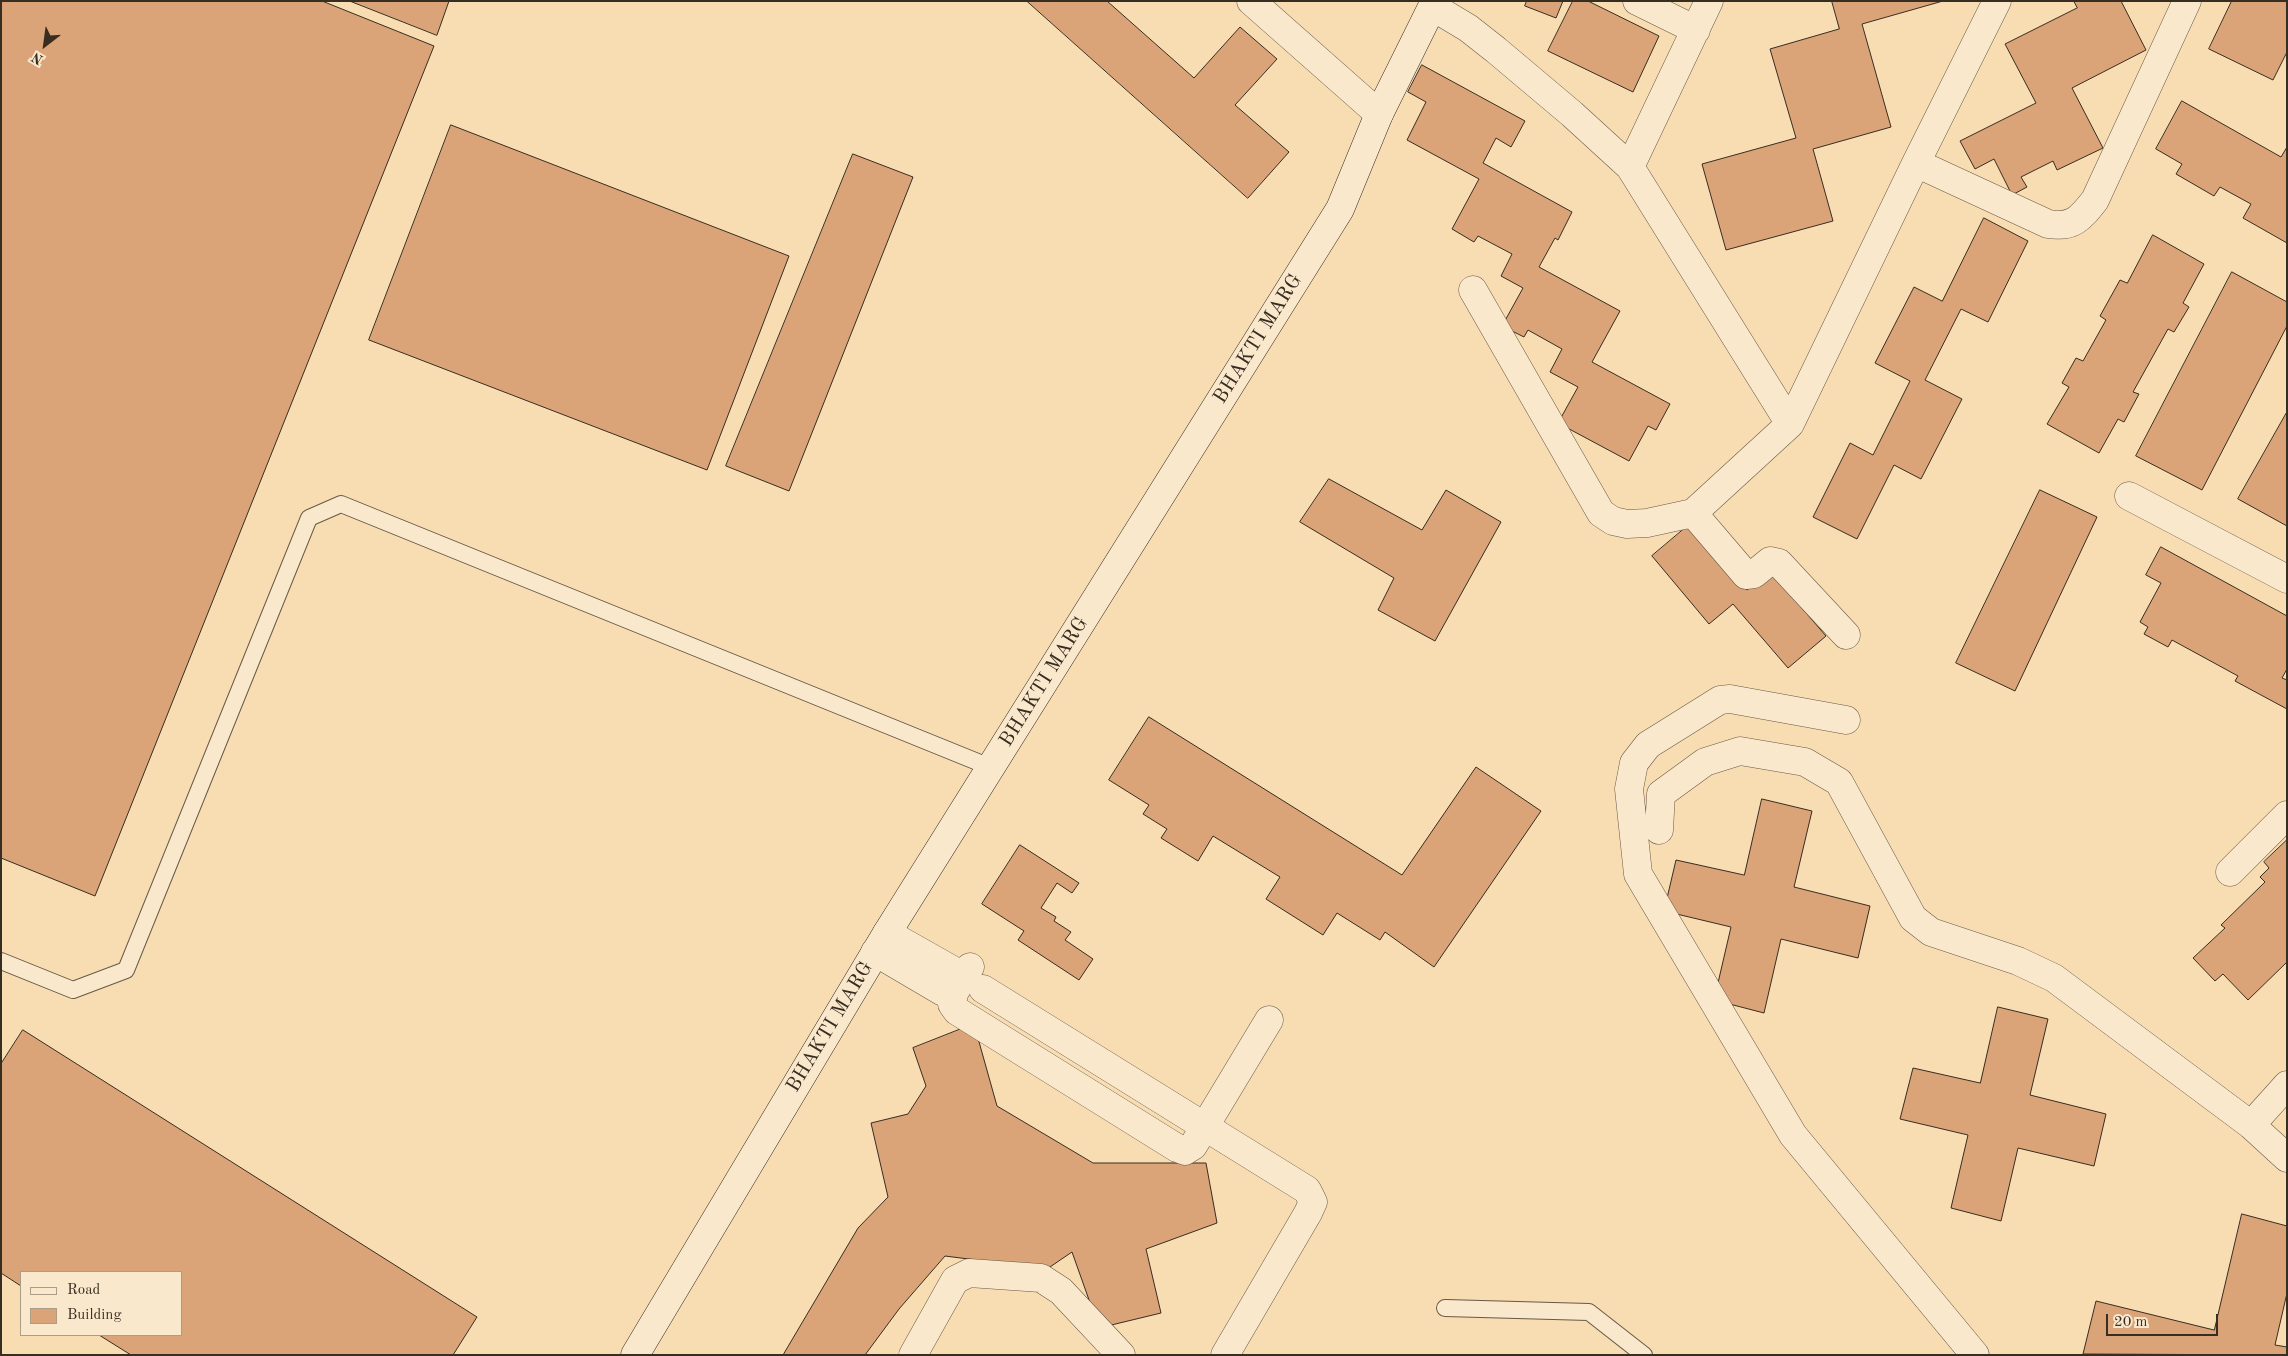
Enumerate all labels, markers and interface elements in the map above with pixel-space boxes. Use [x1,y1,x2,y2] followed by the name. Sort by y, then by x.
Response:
[20,20,70,70] north arrow
[29,49,46,67] text: N
[1208,270,1308,408] street label: BHAKTI MARG
[994,613,1094,751] street label: BHAKTI MARG
[781,957,879,1097] street label: BHAKTI MARG
[20,1271,182,1336] legend
[67,1283,100,1298] text: Road
[2108,1304,2220,1336] scale bar
[67,1308,122,1323] text: Building
[2114,1315,2148,1330] text: 20 m

